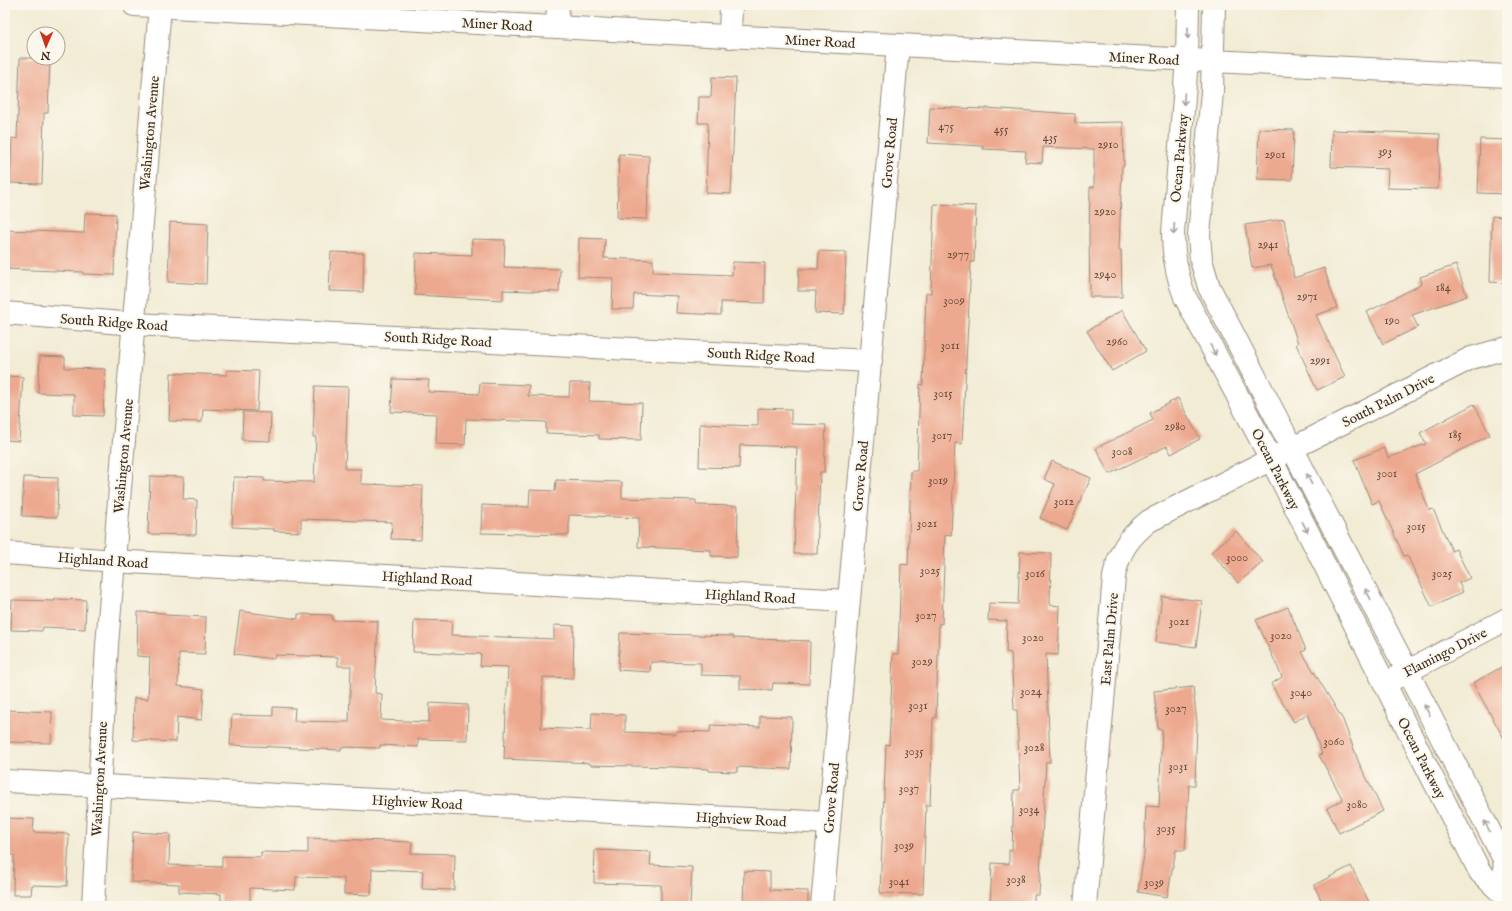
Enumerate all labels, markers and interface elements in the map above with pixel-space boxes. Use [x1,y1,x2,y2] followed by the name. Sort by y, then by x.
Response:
[461,14,533,36] street label: Miner Road
[26,26,66,66] north arrow
[1184,26,1192,39] one-way arrow
[784,31,856,53] street label: Miner Road
[40,48,52,62] text: N
[1108,48,1180,70] street label: Miner Road
[136,74,164,191] street label: Washington Avenue
[1181,92,1188,105] one-way arrow
[1167,113,1193,203] street label: Ocean Parkway
[878,116,902,189] street label: Grove Road
[938,119,954,134] house number: 475
[994,122,1009,137] house number: 455
[1043,130,1058,145] house number: 435
[1097,137,1119,152] house number: 2910
[1378,144,1392,159] house number: 393
[1264,147,1286,162] house number: 2901
[1094,204,1116,219] house number: 2920
[1170,222,1177,235] one-way arrow
[1257,237,1279,252] house number: 2941
[947,247,969,262] house number: 2977
[1094,267,1116,282] house number: 2940
[1435,280,1451,295] house number: 184
[1297,289,1317,304] house number: 2971
[943,293,965,308] house number: 3009
[60,310,169,336] street label: South Ridge Road
[1384,313,1400,328] house number: 190
[384,328,493,352] street label: South Ridge Road
[1106,334,1128,349] house number: 2960
[940,338,960,353] house number: 3011
[707,344,816,368] street label: South Ridge Road
[1210,344,1217,356] one-way arrow
[1310,353,1330,368] house number: 2991
[1339,370,1438,432] street label: South Palm Drive
[933,386,953,401] house number: 3015
[110,397,138,514] street label: Washington Avenue
[1164,419,1186,434] house number: 2980
[1247,426,1303,513] street label: Ocean Parkway
[1448,427,1462,442] house number: 185
[932,428,952,443] house number: 3017
[849,439,873,512] street label: Grove Road
[1112,444,1133,459] house number: 3008
[1377,466,1397,481] house number: 3001
[928,473,948,488] house number: 3019
[1305,473,1312,485] one-way arrow
[1054,494,1075,509] house number: 3012
[917,516,937,531] house number: 3021
[1406,519,1426,534] house number: 3015
[1302,521,1310,533] one-way arrow
[57,549,149,573] street label: Highland Road
[1226,550,1248,565] house number: 3000
[920,563,941,578] house number: 3025
[1025,566,1046,581] house number: 3016
[1432,566,1453,581] house number: 3025
[381,568,473,590] street label: Highland Road
[704,586,796,608] street label: Highland Road
[1364,589,1371,601] one-way arrow
[1097,591,1123,686] street label: East Palm Drive
[915,608,937,623] house number: 3027
[1169,614,1189,629] house number: 3021
[1401,624,1491,682] street label: Flamingo Drive
[1270,628,1292,643] house number: 3020
[1022,630,1044,645] house number: 3020
[911,654,933,669] house number: 3029
[1020,684,1042,699] house number: 3024
[1290,685,1312,700] house number: 3040
[908,698,928,713] house number: 3031
[1165,701,1187,716] house number: 3027
[1423,704,1430,716] one-way arrow
[1393,715,1449,802] street label: Ocean Parkway
[88,720,112,837] street label: Washington Avenue
[1323,734,1345,749] house number: 3060
[1024,740,1045,755] house number: 3028
[904,744,924,759] house number: 3035
[1168,759,1188,774] house number: 3031
[820,761,844,834] street label: Grove Road
[899,781,919,796] house number: 3037
[371,792,463,814] street label: Highview Road
[1347,797,1368,812] house number: 3080
[1019,802,1039,817] house number: 3034
[695,809,787,831] street label: Highview Road
[1482,820,1490,832] one-way arrow
[1156,821,1176,836] house number: 3035
[894,838,914,853] house number: 3039
[1006,872,1026,887] house number: 3038
[889,874,909,889] house number: 3041
[1144,875,1164,890] house number: 3039

